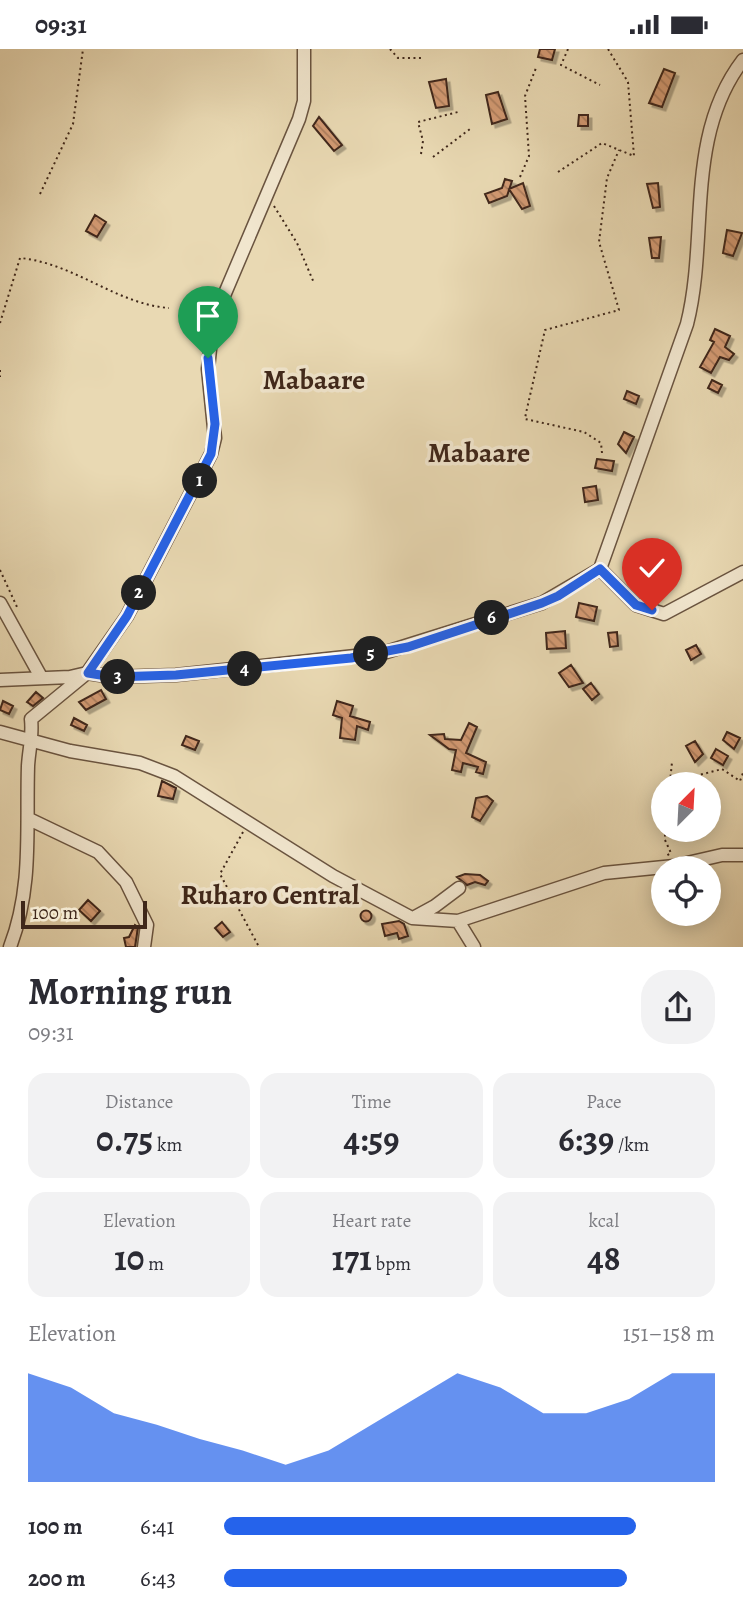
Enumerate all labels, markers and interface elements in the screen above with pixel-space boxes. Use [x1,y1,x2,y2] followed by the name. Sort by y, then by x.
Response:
[35,7,87,42] text: 09:31
[178,286,238,358] pin
[189,297,227,335] icon: arrive
[263,361,365,399] district label: Mabaare
[428,434,530,472] district label: Mabaare
[182,463,218,499] pin: 1
[196,467,203,493] text: 1
[622,538,682,610] pin
[633,549,671,587] icon: check
[122,575,156,611] pin: 2
[134,579,143,605] text: 2
[475,601,510,635] pin: 6
[487,604,496,630] text: 6
[354,637,388,671] pin: 5
[366,640,375,666] text: 5
[228,651,262,687] pin: 4
[240,655,249,681] text: 4
[100,659,136,695] pin: 3
[113,663,122,689] text: 3
[651,772,721,842] north arrow
[651,772,721,926] map controls
[651,856,721,926] button: locate
[181,876,360,914] district label: Ruharo Central
[21,898,147,930] scale bar
[32,900,78,926] text: 100 m
[28,965,232,1017] text: Morning run
[641,970,715,1044] button: share
[28,1017,74,1048] text: 09:31
[105,1089,173,1115] text: Distance
[352,1089,391,1115] text: Time
[586,1089,621,1115] text: Pace
[96,1115,153,1163] text: 0.75
[344,1115,399,1163] text: 4:59
[558,1115,614,1163] text: 6:39
[153,1132,182,1158] text: km
[614,1132,649,1158] text: /km
[103,1208,176,1234] text: Elevation
[332,1208,411,1234] text: Heart rate
[589,1208,619,1234] text: kcal
[114,1234,144,1282] text: 10
[332,1234,372,1282] text: 171
[587,1234,620,1282] text: 48
[144,1251,164,1277] text: m
[372,1251,411,1277] text: bpm
[28,1318,116,1349] text: Elevation
[623,1318,715,1349] text: 151–158 m
[28,1511,83,1542] text: 100 m
[140,1511,174,1542] text: 6:41
[28,1563,86,1594] text: 200 m
[140,1563,176,1594] text: 6:43

